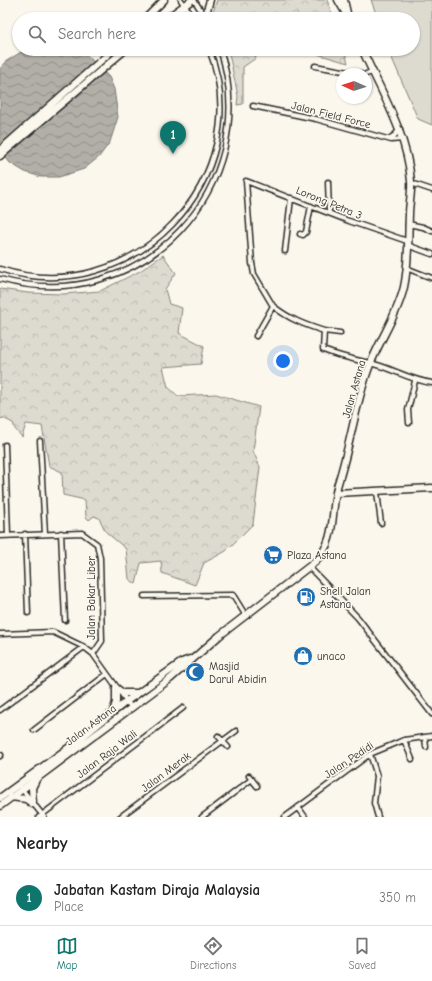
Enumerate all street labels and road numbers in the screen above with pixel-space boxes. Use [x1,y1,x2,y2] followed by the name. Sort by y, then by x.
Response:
[290,99,372,131] street label: Jalan Field Force
[294,184,364,222] street label: Lorong Petra 3
[340,358,368,420] street label: Jalan Astana
[85,556,98,640] street label: Jalan Bakar Liber
[63,702,119,748] street label: Jalan Astana
[74,727,140,781] street label: Jalan Raja Wali
[322,739,376,781] street label: Jalan Pedidi
[139,749,194,795] street label: Jalan Merak

